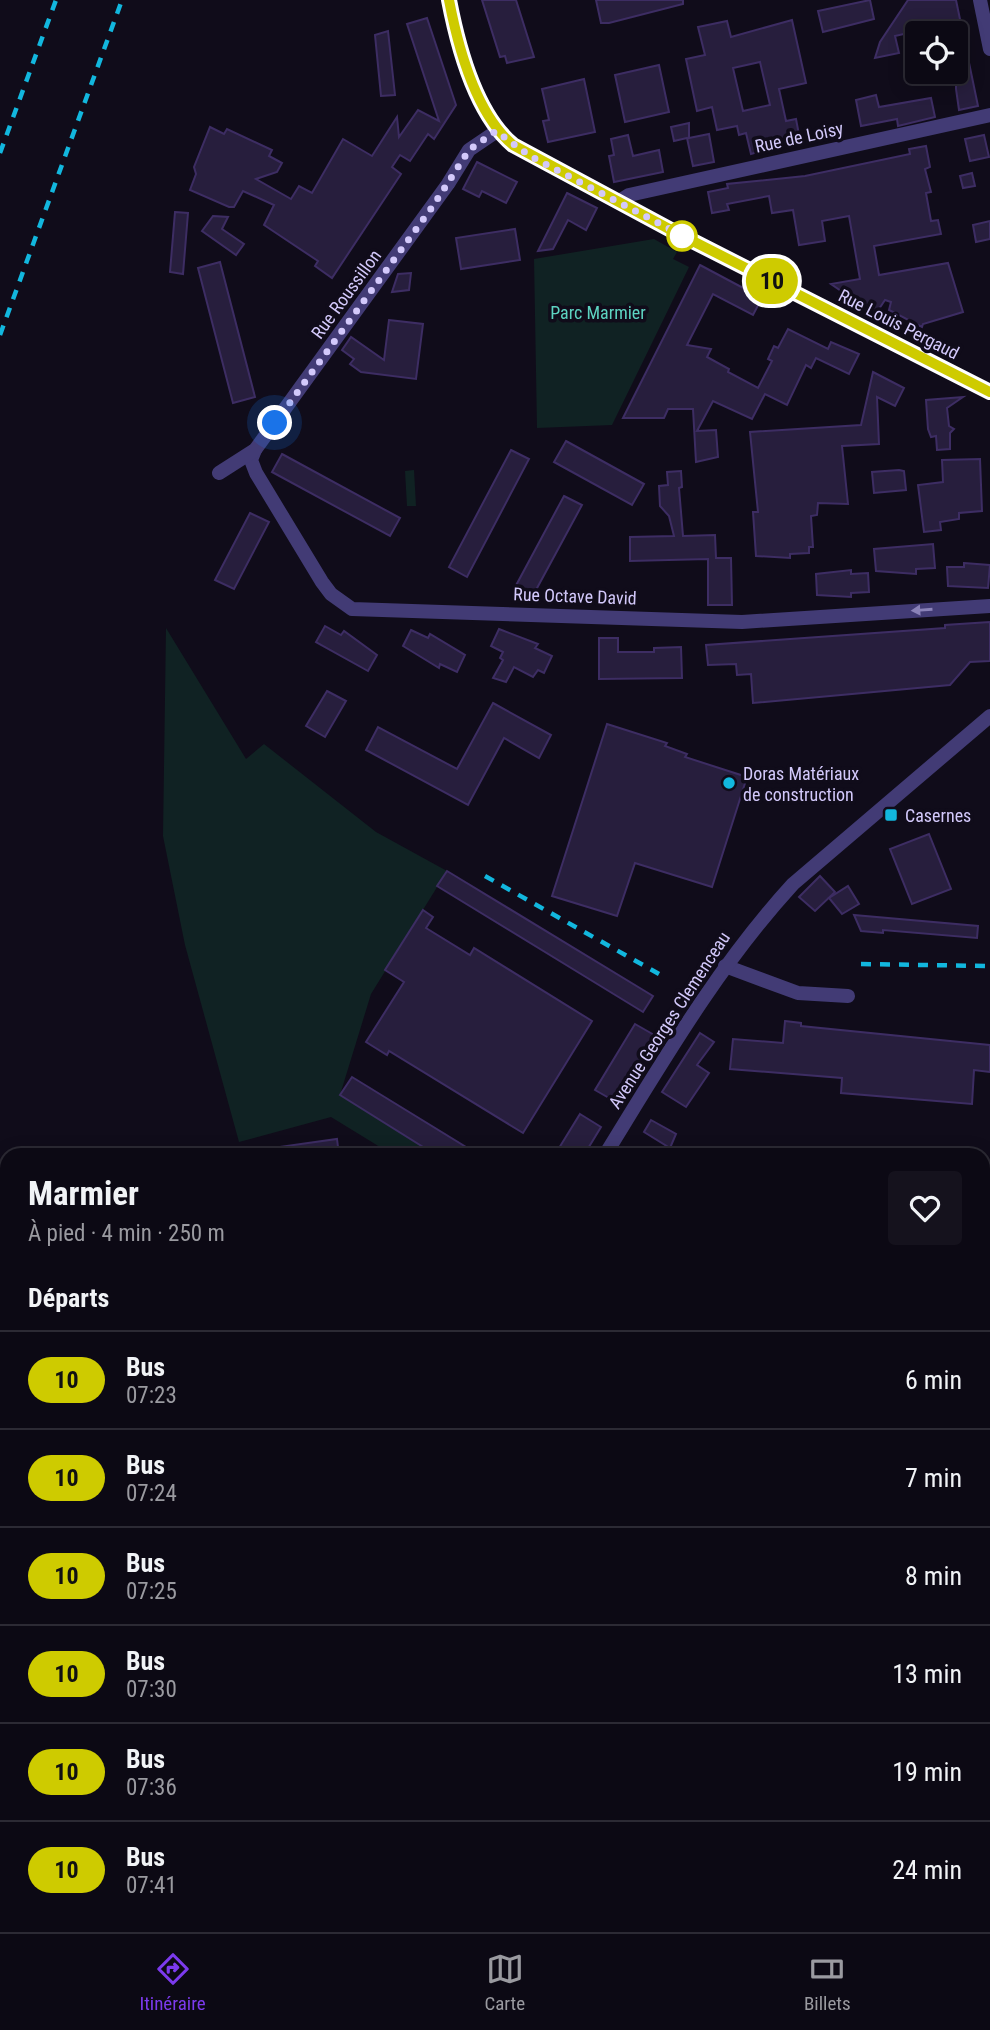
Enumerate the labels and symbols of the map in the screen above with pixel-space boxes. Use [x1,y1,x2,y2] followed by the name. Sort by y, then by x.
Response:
[753,117,846,157] street label: Rue de Loisy
[667,221,697,251] unlabelled marker
[307,245,385,343] street label: Rue Roussillon
[740,258,804,304] line badge: 10
[835,285,963,363] street label: Rue Louis Pergaud
[550,302,646,323] park label: Parc Marmier
[257,405,292,440] your location
[513,583,637,609] street label: Rue Octave David
[911,605,933,616] one-way arrow
[743,763,859,805] place label: Doras Matériaux de construction
[721,775,737,791] marker: Doras Matériaux de construction
[905,805,971,826] place label: Casernes
[883,807,899,823] marker: Casernes
[604,928,734,1112] street label: Avenue Georges Clemenceau

